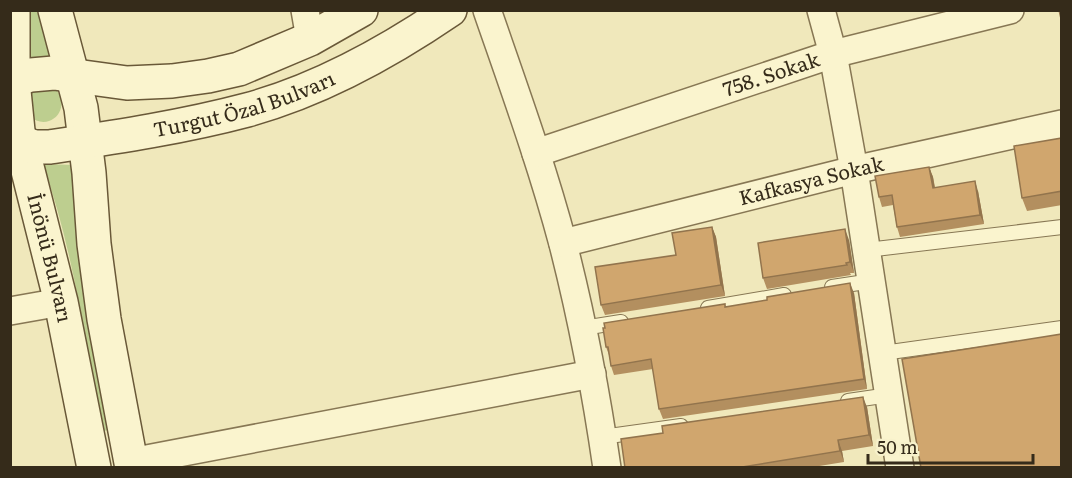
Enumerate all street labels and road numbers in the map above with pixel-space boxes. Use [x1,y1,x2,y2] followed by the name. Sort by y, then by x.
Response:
[718,42,824,103] street label: 758. Sokak
[150,62,339,143] street label: Turgut Özal Bulvarı
[735,147,887,211] street label: Kafkasya Sokak
[21,189,82,325] street label: İnönü Bulvarı

